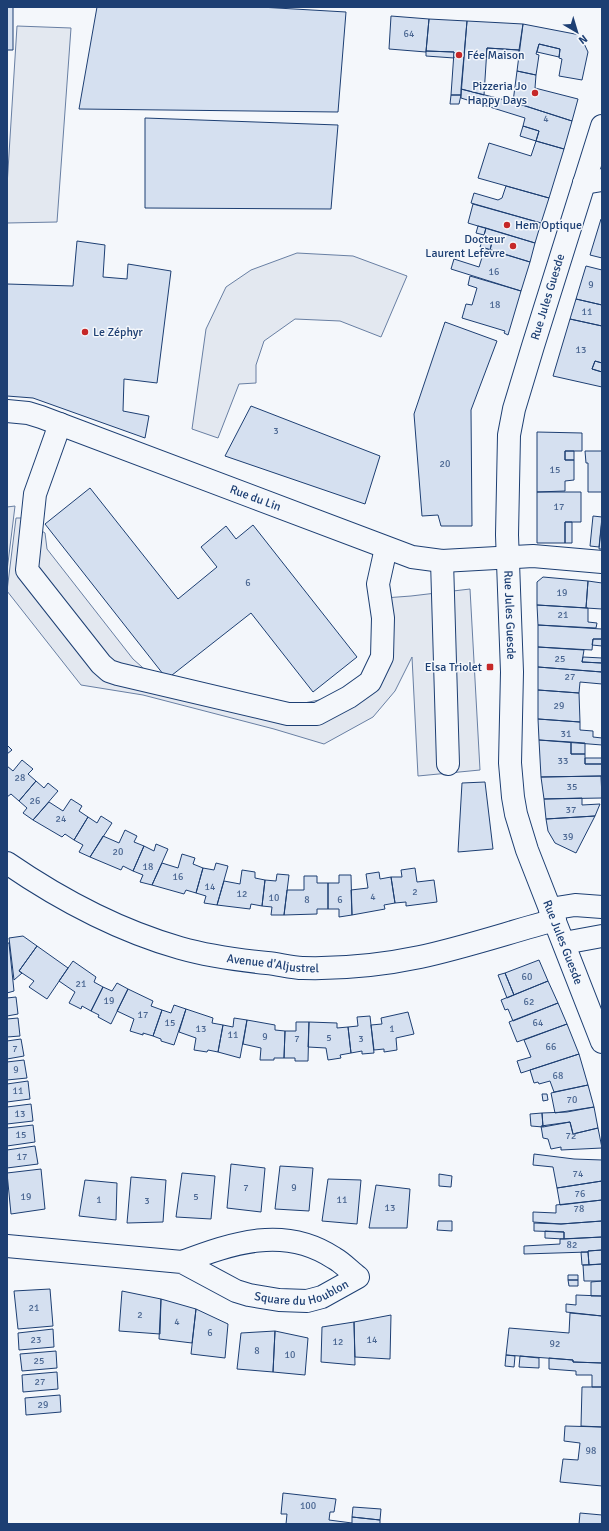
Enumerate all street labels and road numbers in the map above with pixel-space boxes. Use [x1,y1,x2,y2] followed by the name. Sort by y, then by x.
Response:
[528,252,568,342] street label: Rue Jules Guesde
[228,481,283,514] street label: Rue du Lin
[501,570,519,660] street label: Rue Jules Guesde
[540,898,586,987] street label: Rue Jules Guesde
[226,951,320,976] street label: Avenue d'Aljustrel
[253,1276,351,1309] street label: Square du Houblon

